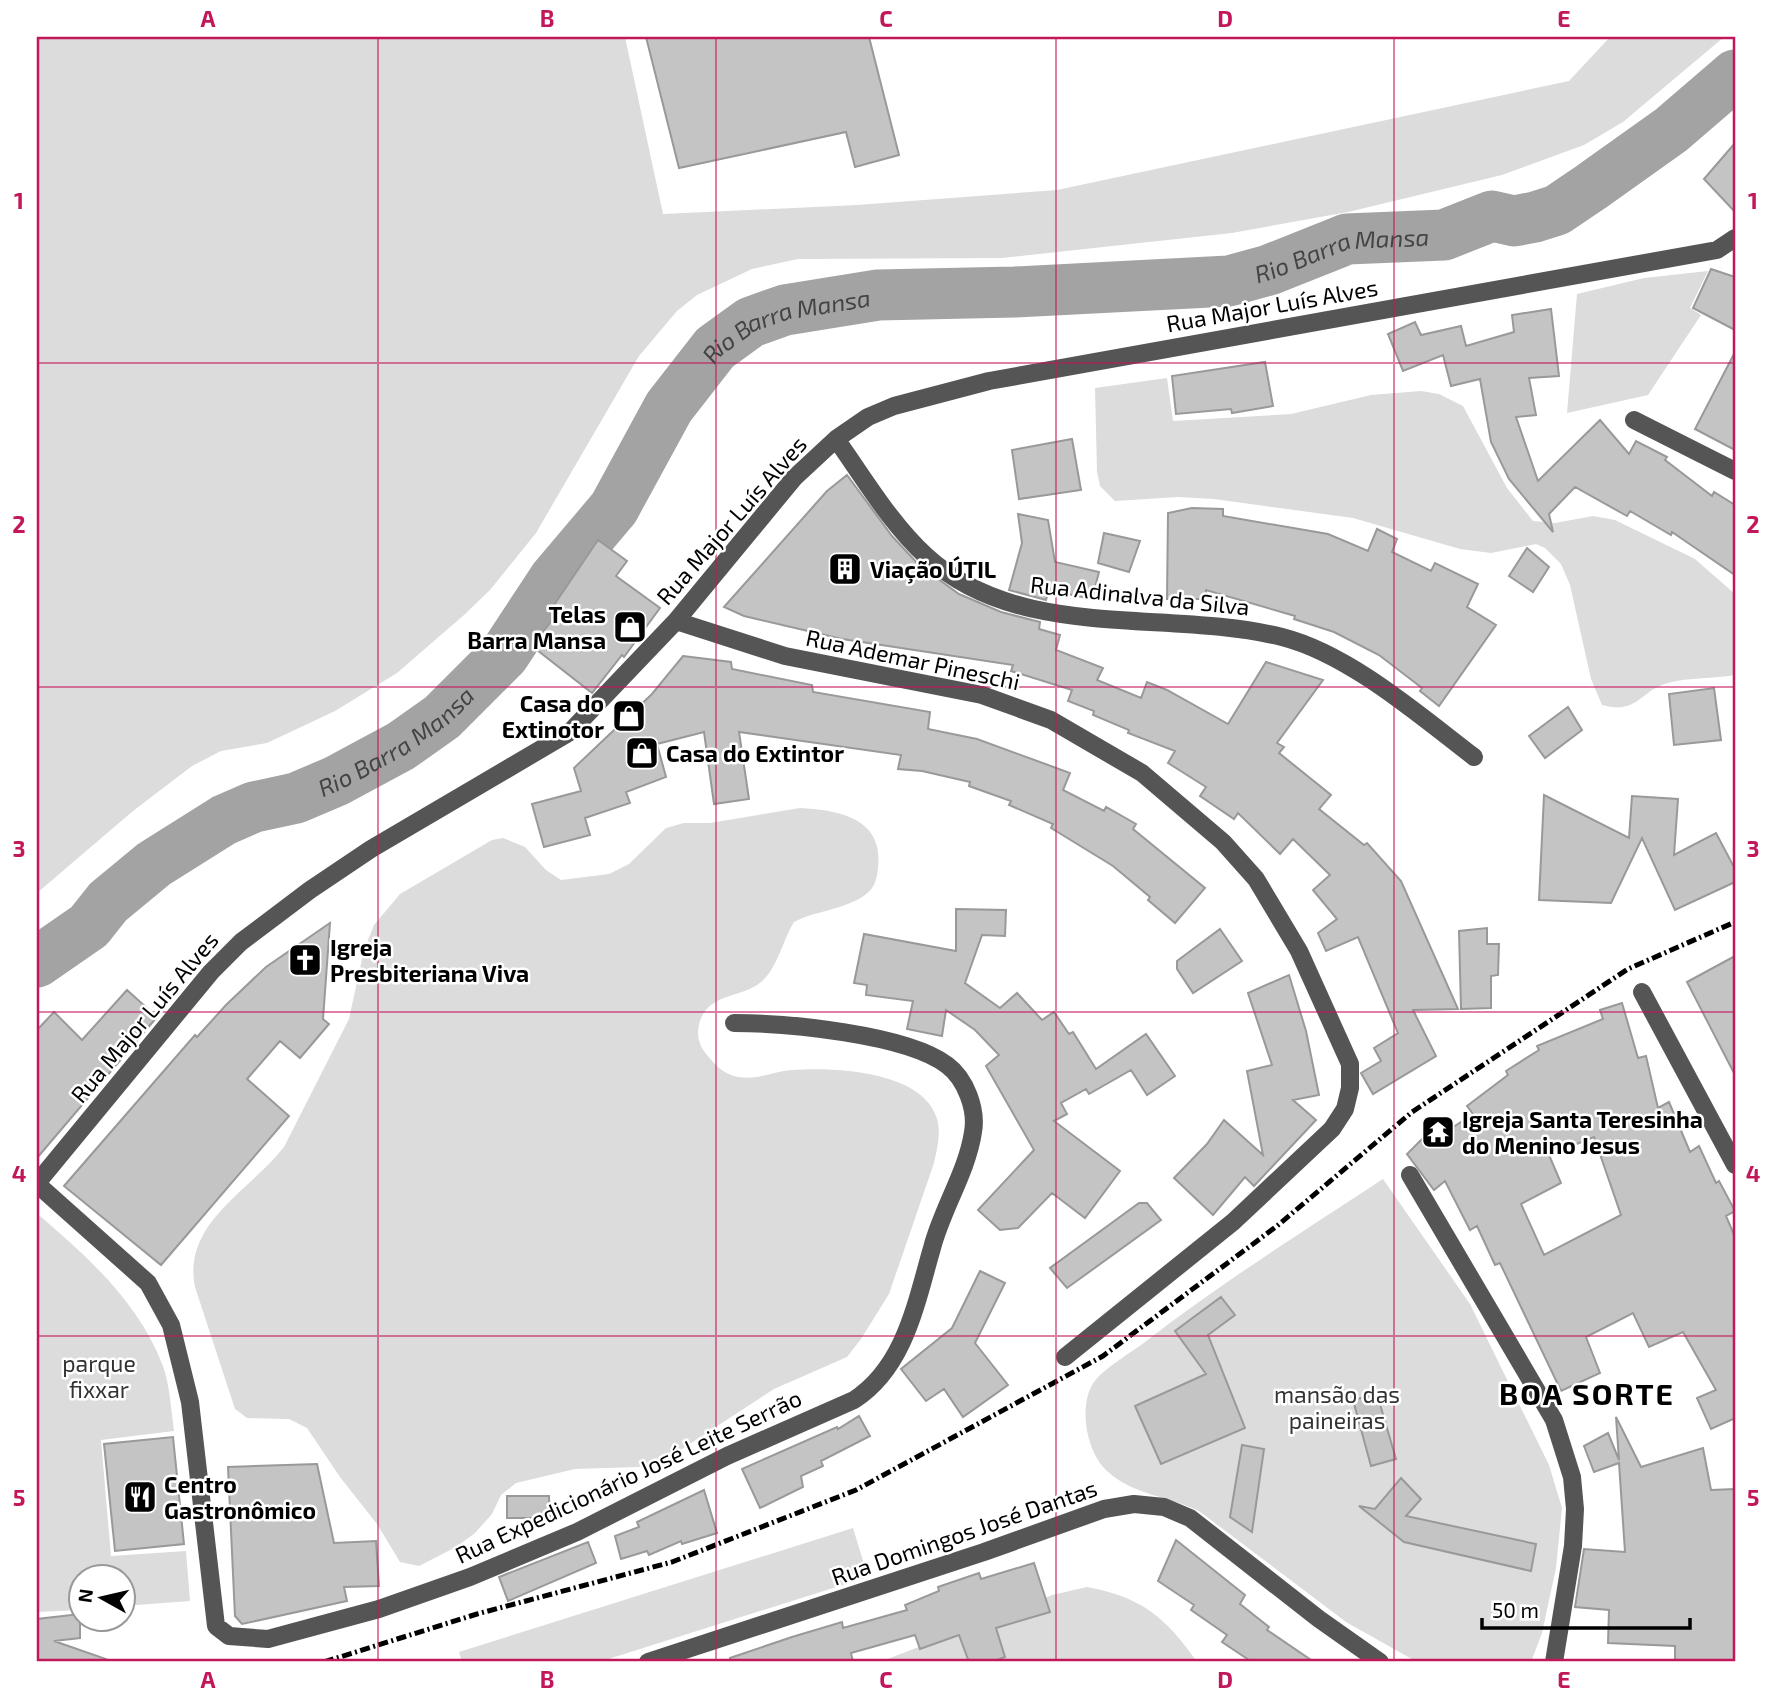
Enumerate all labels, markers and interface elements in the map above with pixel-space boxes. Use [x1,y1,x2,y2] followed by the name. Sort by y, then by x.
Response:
[200,4,216,32] text: A
[540,4,554,32] text: B
[879,4,893,32] text: C
[1217,4,1233,32] text: D
[1557,4,1571,32] text: E
[14,186,24,214] text: 1
[1748,186,1758,214] text: 1
[1251,221,1430,288] water label: Rio Barra Mansa
[1164,273,1380,337] street label: Rua Major Luís Alves
[695,282,872,368] water label: Rio Barra Mansa
[650,430,812,610] street label: Rua Major Luís Alves
[12,510,26,538] text: 2
[1746,510,1760,538] text: 2
[826,550,864,588] building icon: Viação ÚTIL
[870,555,996,584] place label: Viação ÚTIL
[1029,570,1251,620] street label: Rua Adinalva da Silva
[467,600,606,654] place label: Telas Barra Mansa
[611,608,649,646] shop icon: Telas Barra Mansa
[803,623,1023,695] street label: Rua Ademar Pineschi
[313,680,479,802] water label: Rio Barra Mansa
[502,689,604,743] place label: Casa do Extinotor
[610,697,648,735] shop icon: Casa do Extinotor
[623,734,661,772] shop icon: Casa do Extintor
[666,739,844,767] place label: Casa do Extintor
[12,834,26,862] text: 3
[1746,834,1760,862] text: 3
[64,926,224,1108] street label: Rua Major Luís Alves
[330,933,529,987] place label: Igreja Presbiteriana Viva
[286,941,324,979] church icon: Igreja Presbiteriana Viva
[1462,1105,1703,1159] place label: Igreja Santa Teresinha do Menino Jesus
[1419,1113,1457,1151] temple icon: Igreja Santa Teresinha do Menino Jesus
[12,1159,26,1187] text: 4
[1746,1159,1760,1187] text: 4
[62,1349,136,1403] park label: parque fixxar
[1499,1375,1675,1411] district label: BOA SORTE
[1274,1380,1400,1434] park label: mansão das paineiras
[450,1383,806,1569] street label: Rua Expedicionário José Leite Serrão
[164,1470,316,1524] place label: Centro Gastronômico
[827,1473,1101,1591] street label: Rua Domingos José Dantas
[121,1478,159,1516] restaurant icon: Centro Gastronômico
[13,1483,25,1511] text: 5
[1747,1483,1759,1511] text: 5
[66,1562,136,1632] north arrow
[72,1587,97,1604] text: N
[1482,1587,1690,1631] scale bar
[1492,1597,1539,1622] text: 50 m
[200,1665,216,1693] text: A
[540,1665,554,1693] text: B
[879,1665,893,1693] text: C
[1217,1665,1233,1693] text: D
[1557,1665,1571,1693] text: E

